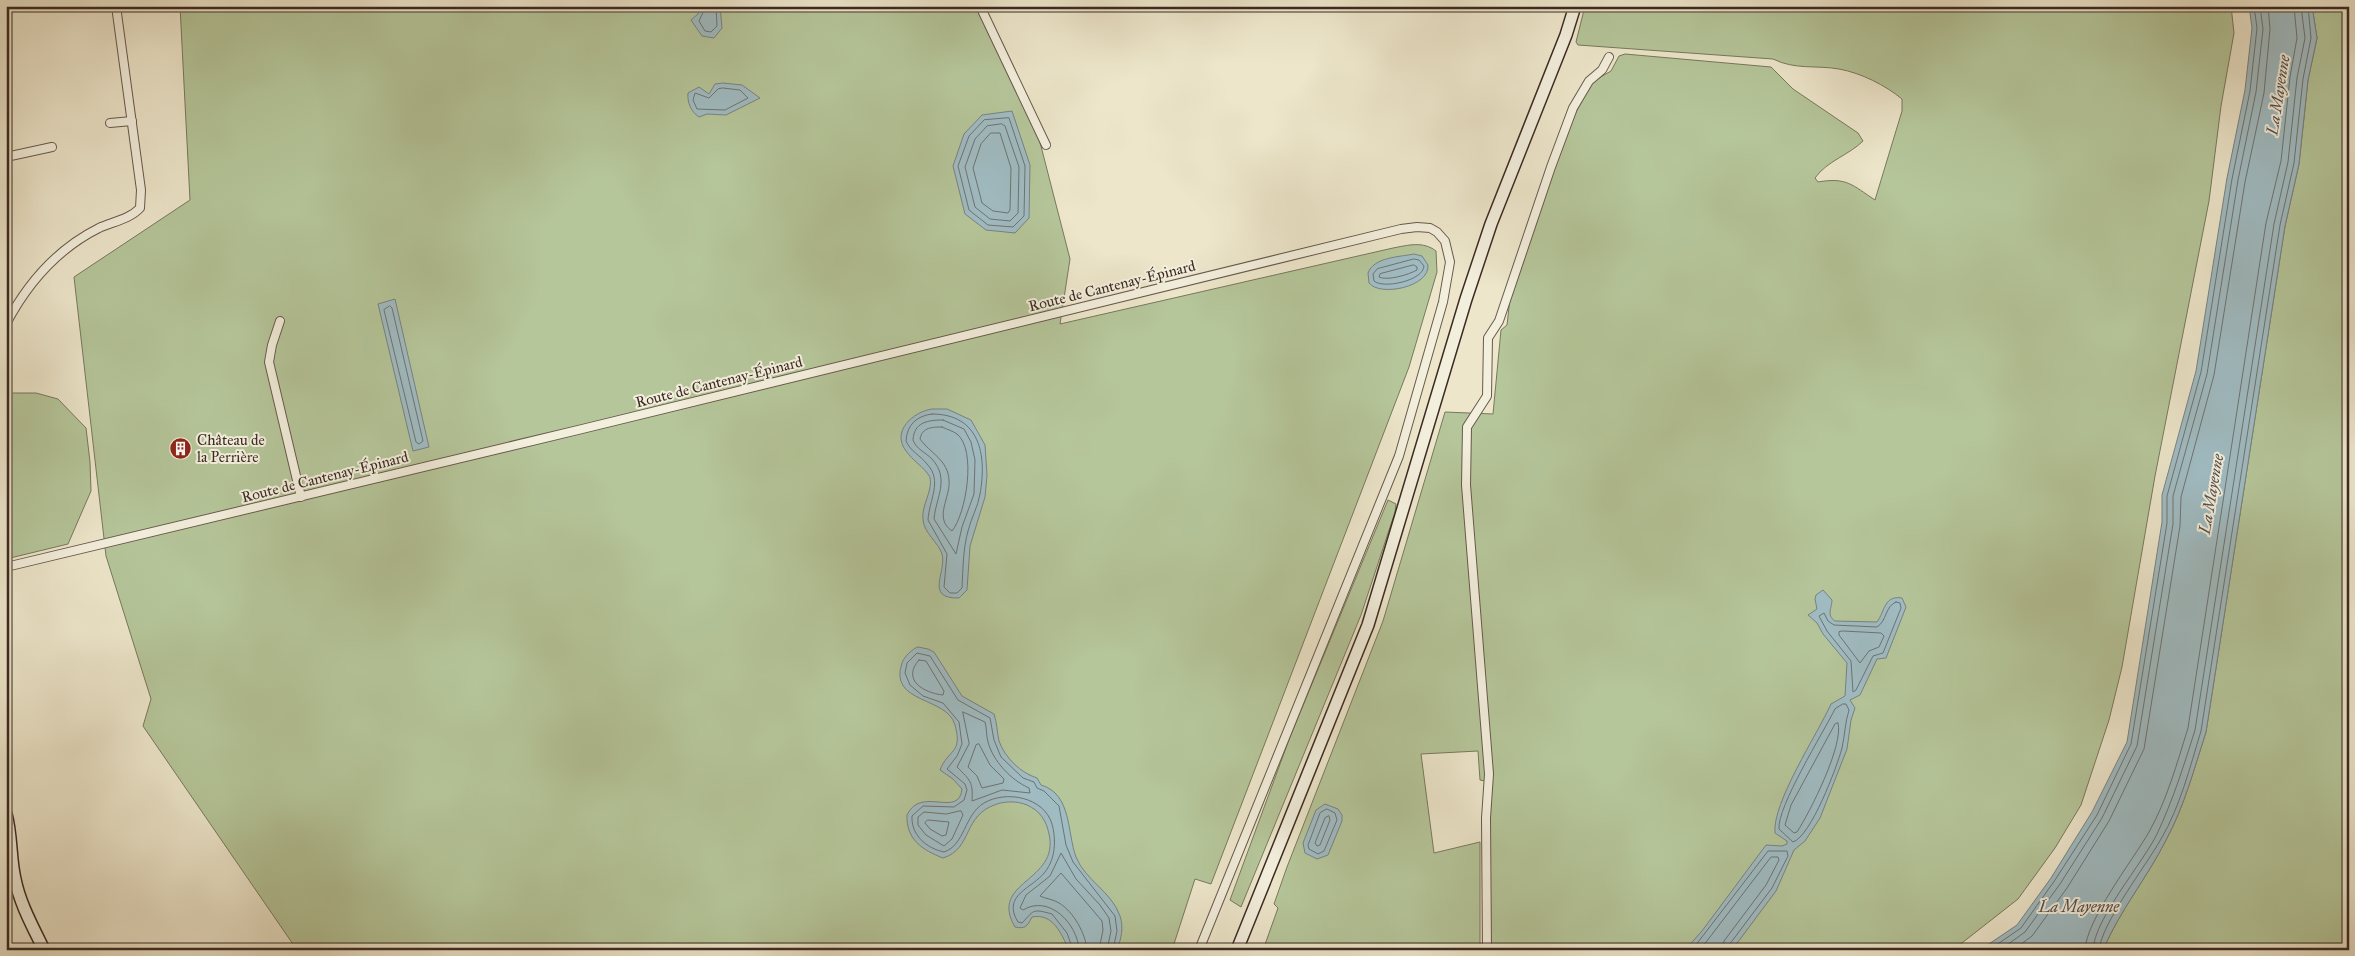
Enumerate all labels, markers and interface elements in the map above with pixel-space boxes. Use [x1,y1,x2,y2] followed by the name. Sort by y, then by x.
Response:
[2262,53,2294,137] water label: La Mayenne
[1026,255,1198,315] street label: Route de Cantenay-Épinard
[633,351,805,411] street label: Route de Cantenay-Épinard
[197,431,265,466] place label: Château de la Perrière
[169,437,193,461] building icon: Château de la Perrière
[239,446,411,506] street label: Route de Cantenay-Épinard
[2194,452,2228,536] water label: La Mayenne
[2038,897,2120,916] water label: La Mayenne

